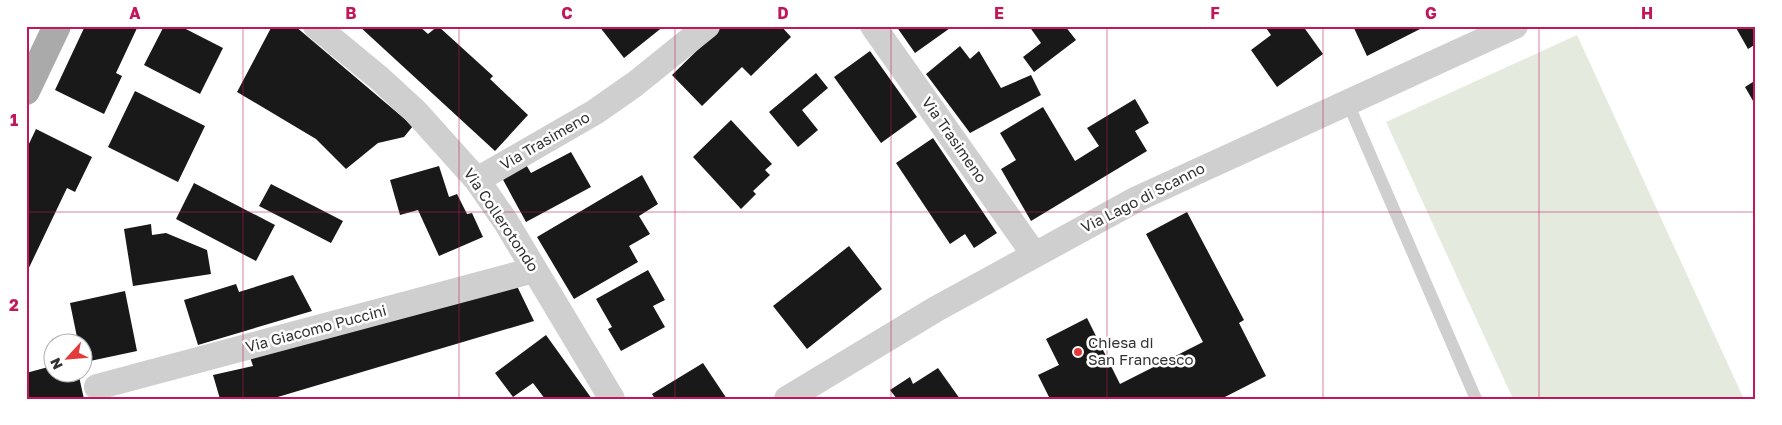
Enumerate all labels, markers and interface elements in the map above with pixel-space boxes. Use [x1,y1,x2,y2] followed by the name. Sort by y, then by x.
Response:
[129,3,141,23] text: A
[345,3,357,23] text: B
[561,3,573,23] text: C
[777,3,789,23] text: D
[994,3,1004,23] text: E
[1210,3,1220,23] text: F
[1425,3,1437,23] text: G
[1641,3,1653,23] text: H
[919,93,991,186] street label: Via Trasimeno
[496,107,593,173] street label: Via Trasimeno
[10,110,18,130] text: 1
[1078,158,1207,236] street label: Via Lago di Scanno
[461,164,543,275] street label: Via Collerotondo
[9,295,19,315] text: 2
[243,301,388,356] street label: Via Giacomo Puccini
[42,332,92,382] north arrow
[1088,333,1193,368] place label: Chiesa di San Francesco
[1072,346,1084,358] marker: Chiesa di San Francesco
[46,355,66,372] text: N

